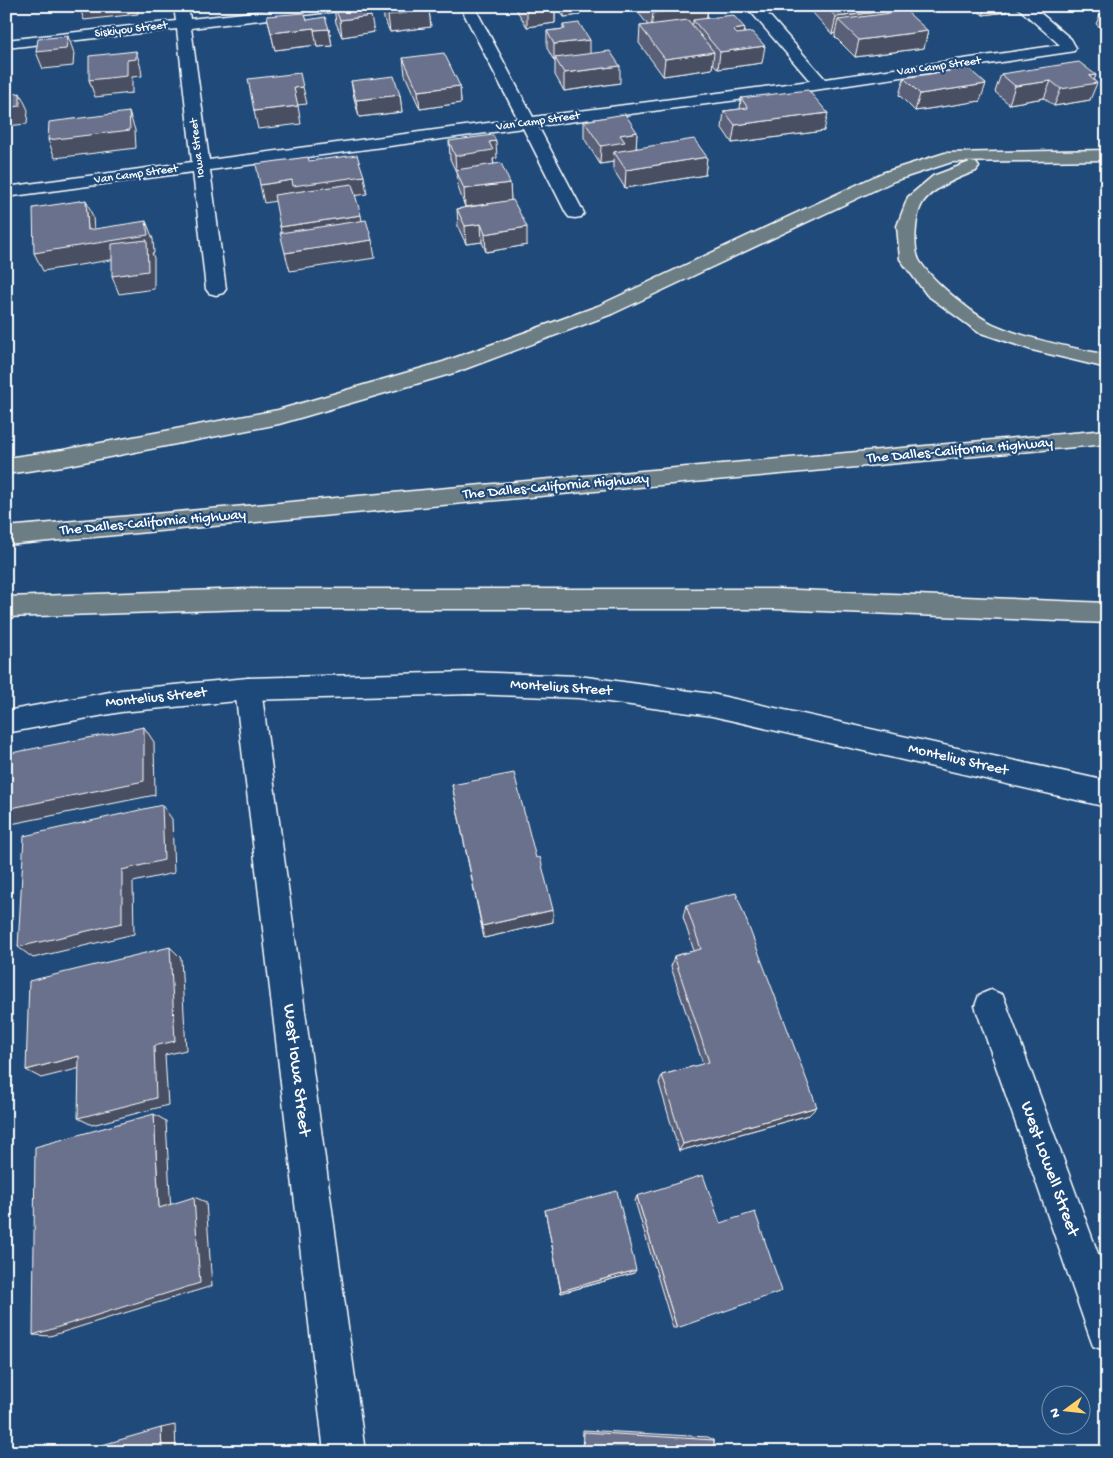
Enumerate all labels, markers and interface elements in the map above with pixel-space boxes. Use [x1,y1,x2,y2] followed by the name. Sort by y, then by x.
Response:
[94,18,169,41] street label: Siskiyou Street
[895,54,983,80] street label: Van Camp Street
[494,109,582,135] street label: Van Camp Street
[187,116,209,179] street label: Iowa Street
[92,162,180,188] street label: Van Camp Street
[865,434,1054,468] street label: The Dalles-California Highway
[461,470,650,504] street label: The Dalles-California Highway
[58,506,247,540] street label: The Dalles-California Highway
[510,675,614,701] street label: Montelius Street
[104,684,209,712] street label: Montelius Street
[906,740,1011,781] street label: Montelius Street
[277,1003,315,1139] street label: West Iowa Street
[1015,1099,1084,1241] street label: West Lowell Street
[1040,1386,1090,1436] north arrow
[1046,1406,1065,1419] text: N

